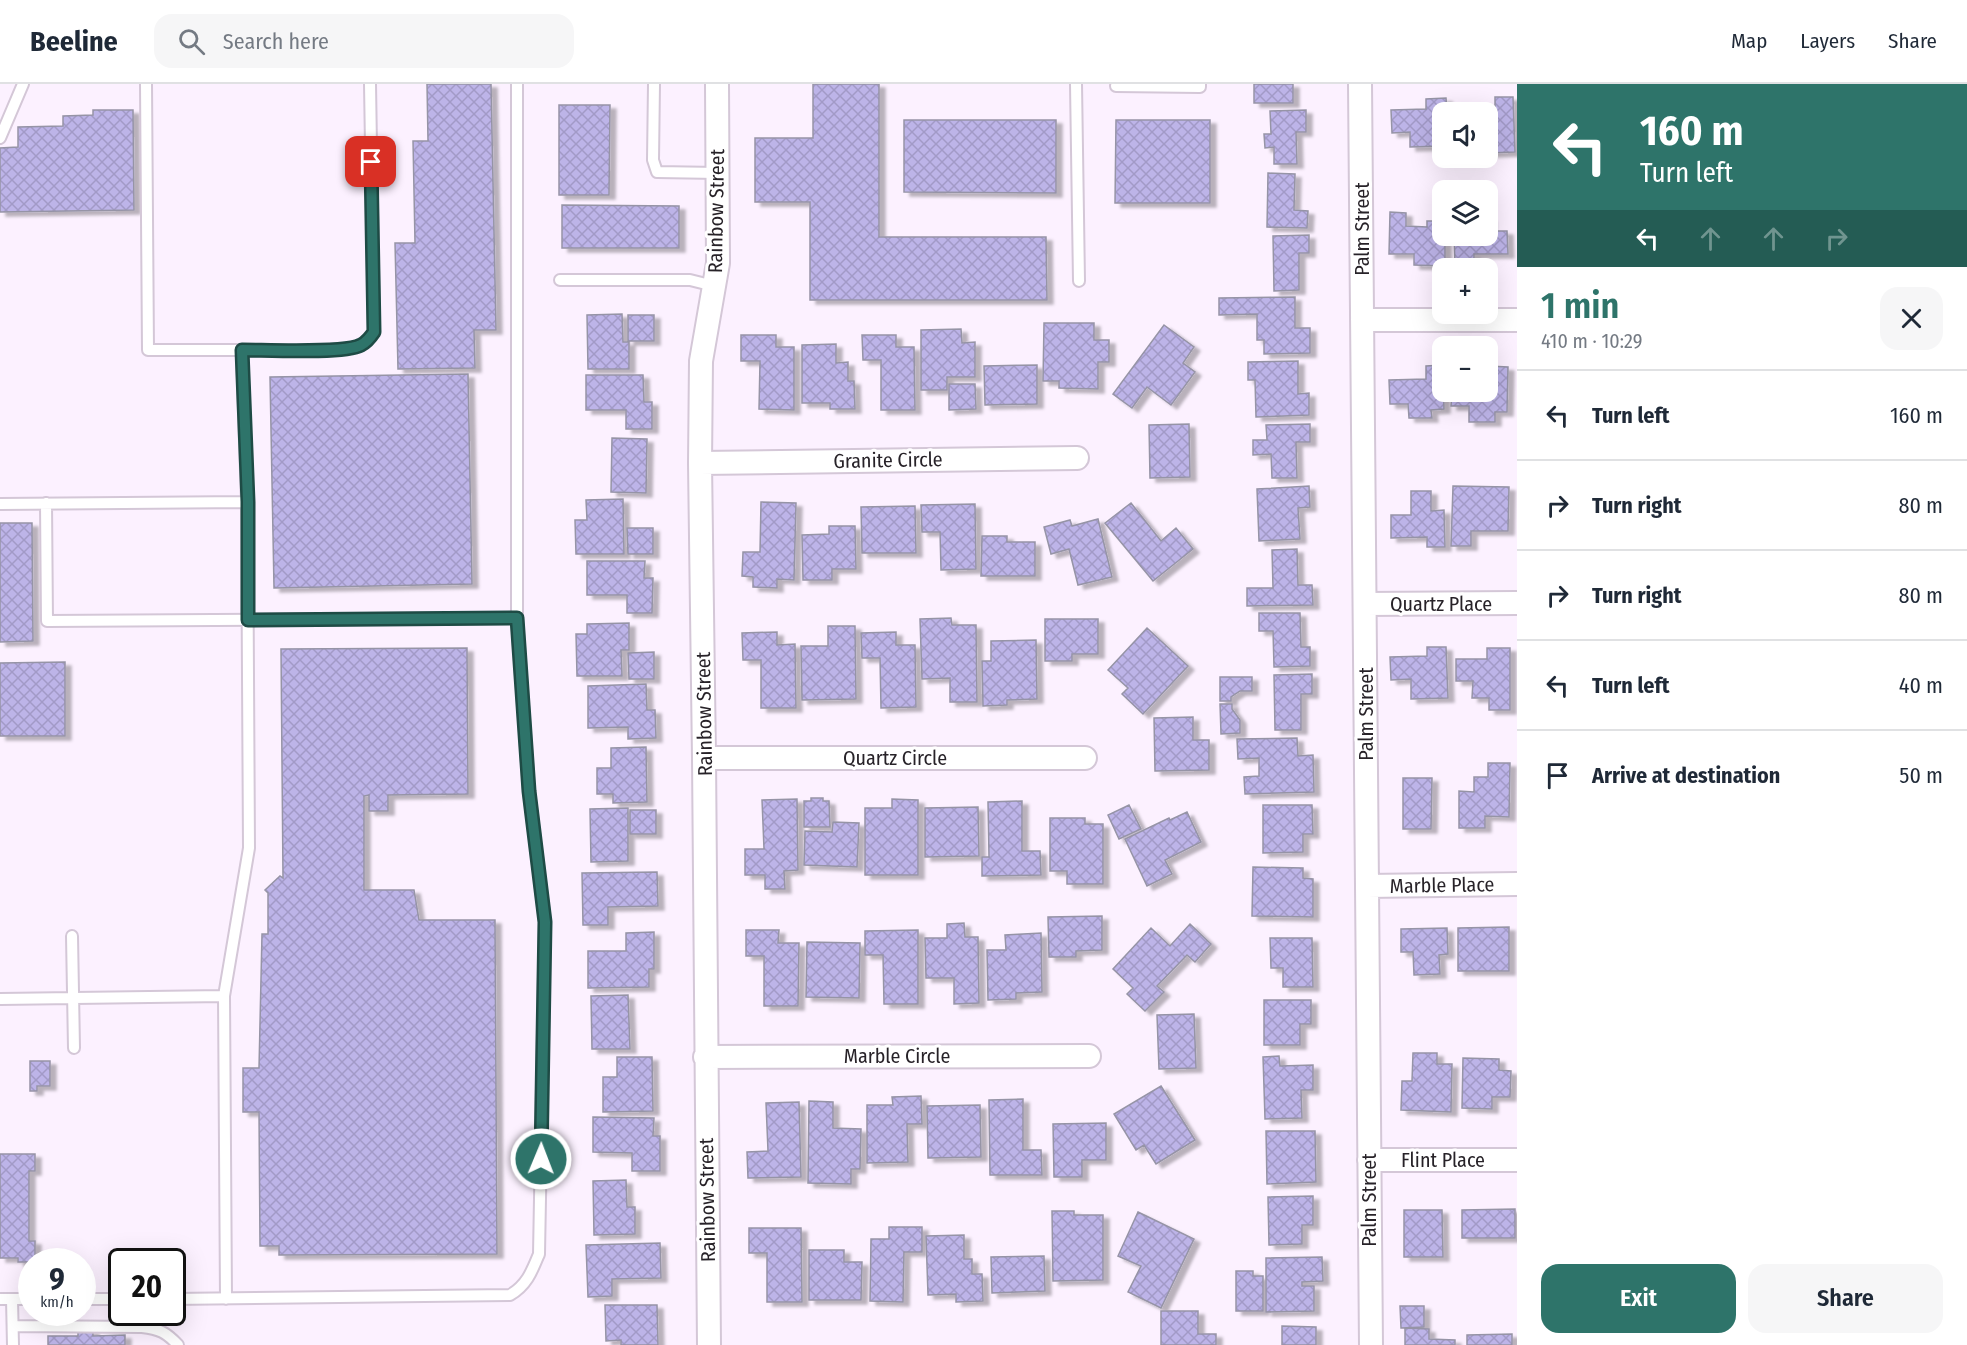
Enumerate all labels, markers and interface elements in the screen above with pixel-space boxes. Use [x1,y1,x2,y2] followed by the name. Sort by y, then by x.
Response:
[154,14,574,68] search box
[30,25,118,58] text: Beeline
[175,25,208,58] icon: search
[223,28,329,55] text: Search here
[1731,28,1767,54] text: Map
[1800,28,1855,54] text: Layers
[1888,28,1937,54] text: Share
[1432,102,1498,402] map controls
[1432,102,1498,168] button: sound
[1640,106,1743,156] text: 160 m
[1541,108,1619,186] icon: left
[345,136,396,187] pin
[354,145,387,178] icon: arrive
[703,148,729,273] street label: Rainbow Street
[1640,157,1733,189] text: Turn left
[1432,180,1498,246] button: layers
[1350,182,1374,276] street label: Palm Street
[1631,222,1664,255] icon: left
[1694,222,1727,255] icon: ahead
[1757,222,1790,255] icon: ahead
[1820,222,1853,255] icon: right
[1432,258,1498,324] button: +
[1541,284,1619,328] text: 1 min
[1880,287,1943,350] button: close
[1541,329,1642,353] text: 410 m · 10:29
[1432,336,1498,402] button: −
[1541,399,1574,432] icon: left
[1592,402,1670,429] text: Turn left
[1890,402,1943,429] text: 160 m
[833,447,943,473] street label: Granite Circle
[1541,489,1574,522] icon: right
[1592,492,1681,519] text: Turn right
[1898,492,1943,519] text: 80 m
[1541,579,1574,612] icon: right
[1592,582,1681,609] text: Turn right
[1898,582,1943,609] text: 80 m
[1390,592,1492,616] street label: Quartz Place
[691,651,717,776] street label: Rainbow Street
[1354,667,1378,761] street label: Palm Street
[1541,669,1574,702] icon: left
[1592,672,1670,699] text: Turn left
[1899,672,1943,699] text: 40 m
[843,746,947,770] street label: Quartz Circle
[1541,759,1574,792] icon: arrive
[1592,762,1780,789] text: Arrive at destination
[1899,762,1943,789] text: 50 m
[1389,872,1495,898] street label: Marble Place
[844,1044,950,1068] street label: Marble Circle
[509,1127,573,1191] position arrow
[694,1137,720,1262] street label: Rainbow Street
[1401,1148,1485,1172] street label: Flint Place
[1357,1153,1381,1247] street label: Palm Street
[108,1248,186,1326] speed limit sign: 20
[49,1262,65,1298] text: 9
[1541,1264,1736,1333] button: Exit
[1748,1264,1943,1333] button: Share
[40,1293,74,1311] text: km/h

